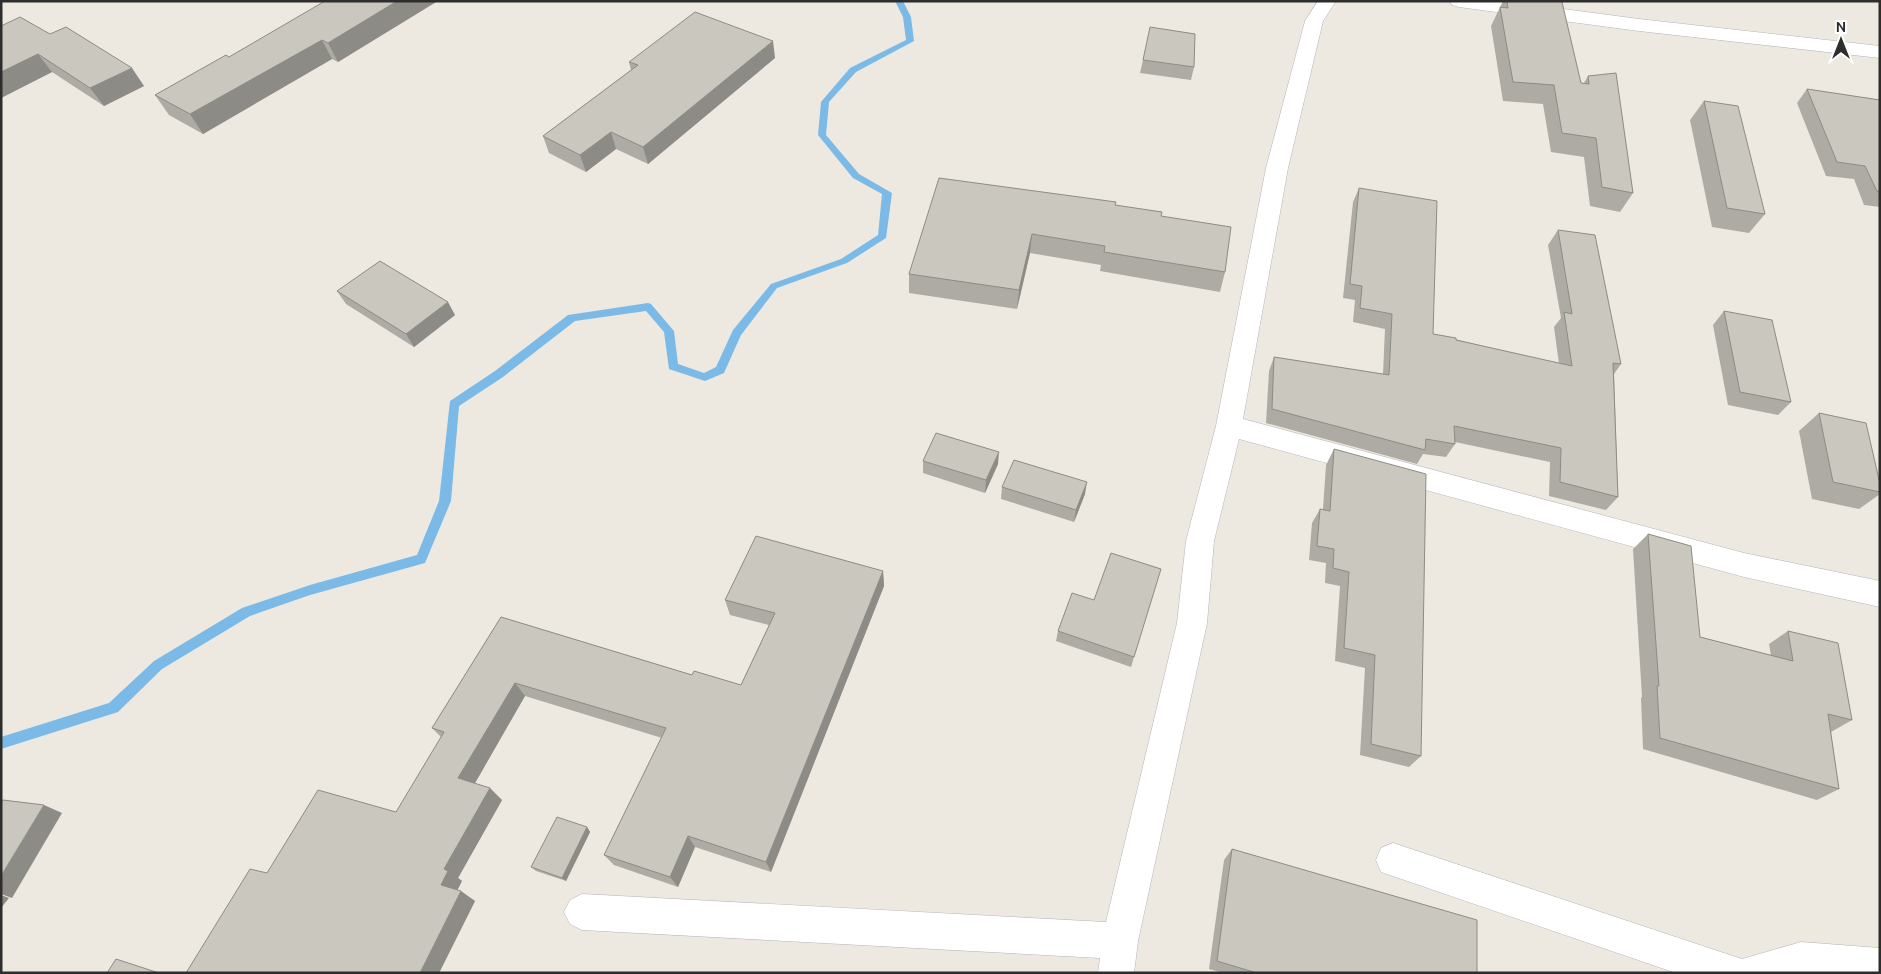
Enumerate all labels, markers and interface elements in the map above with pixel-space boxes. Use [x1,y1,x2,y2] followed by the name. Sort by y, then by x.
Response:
[1816,15,1866,65] north arrow
[1836,19,1846,35] text: N

